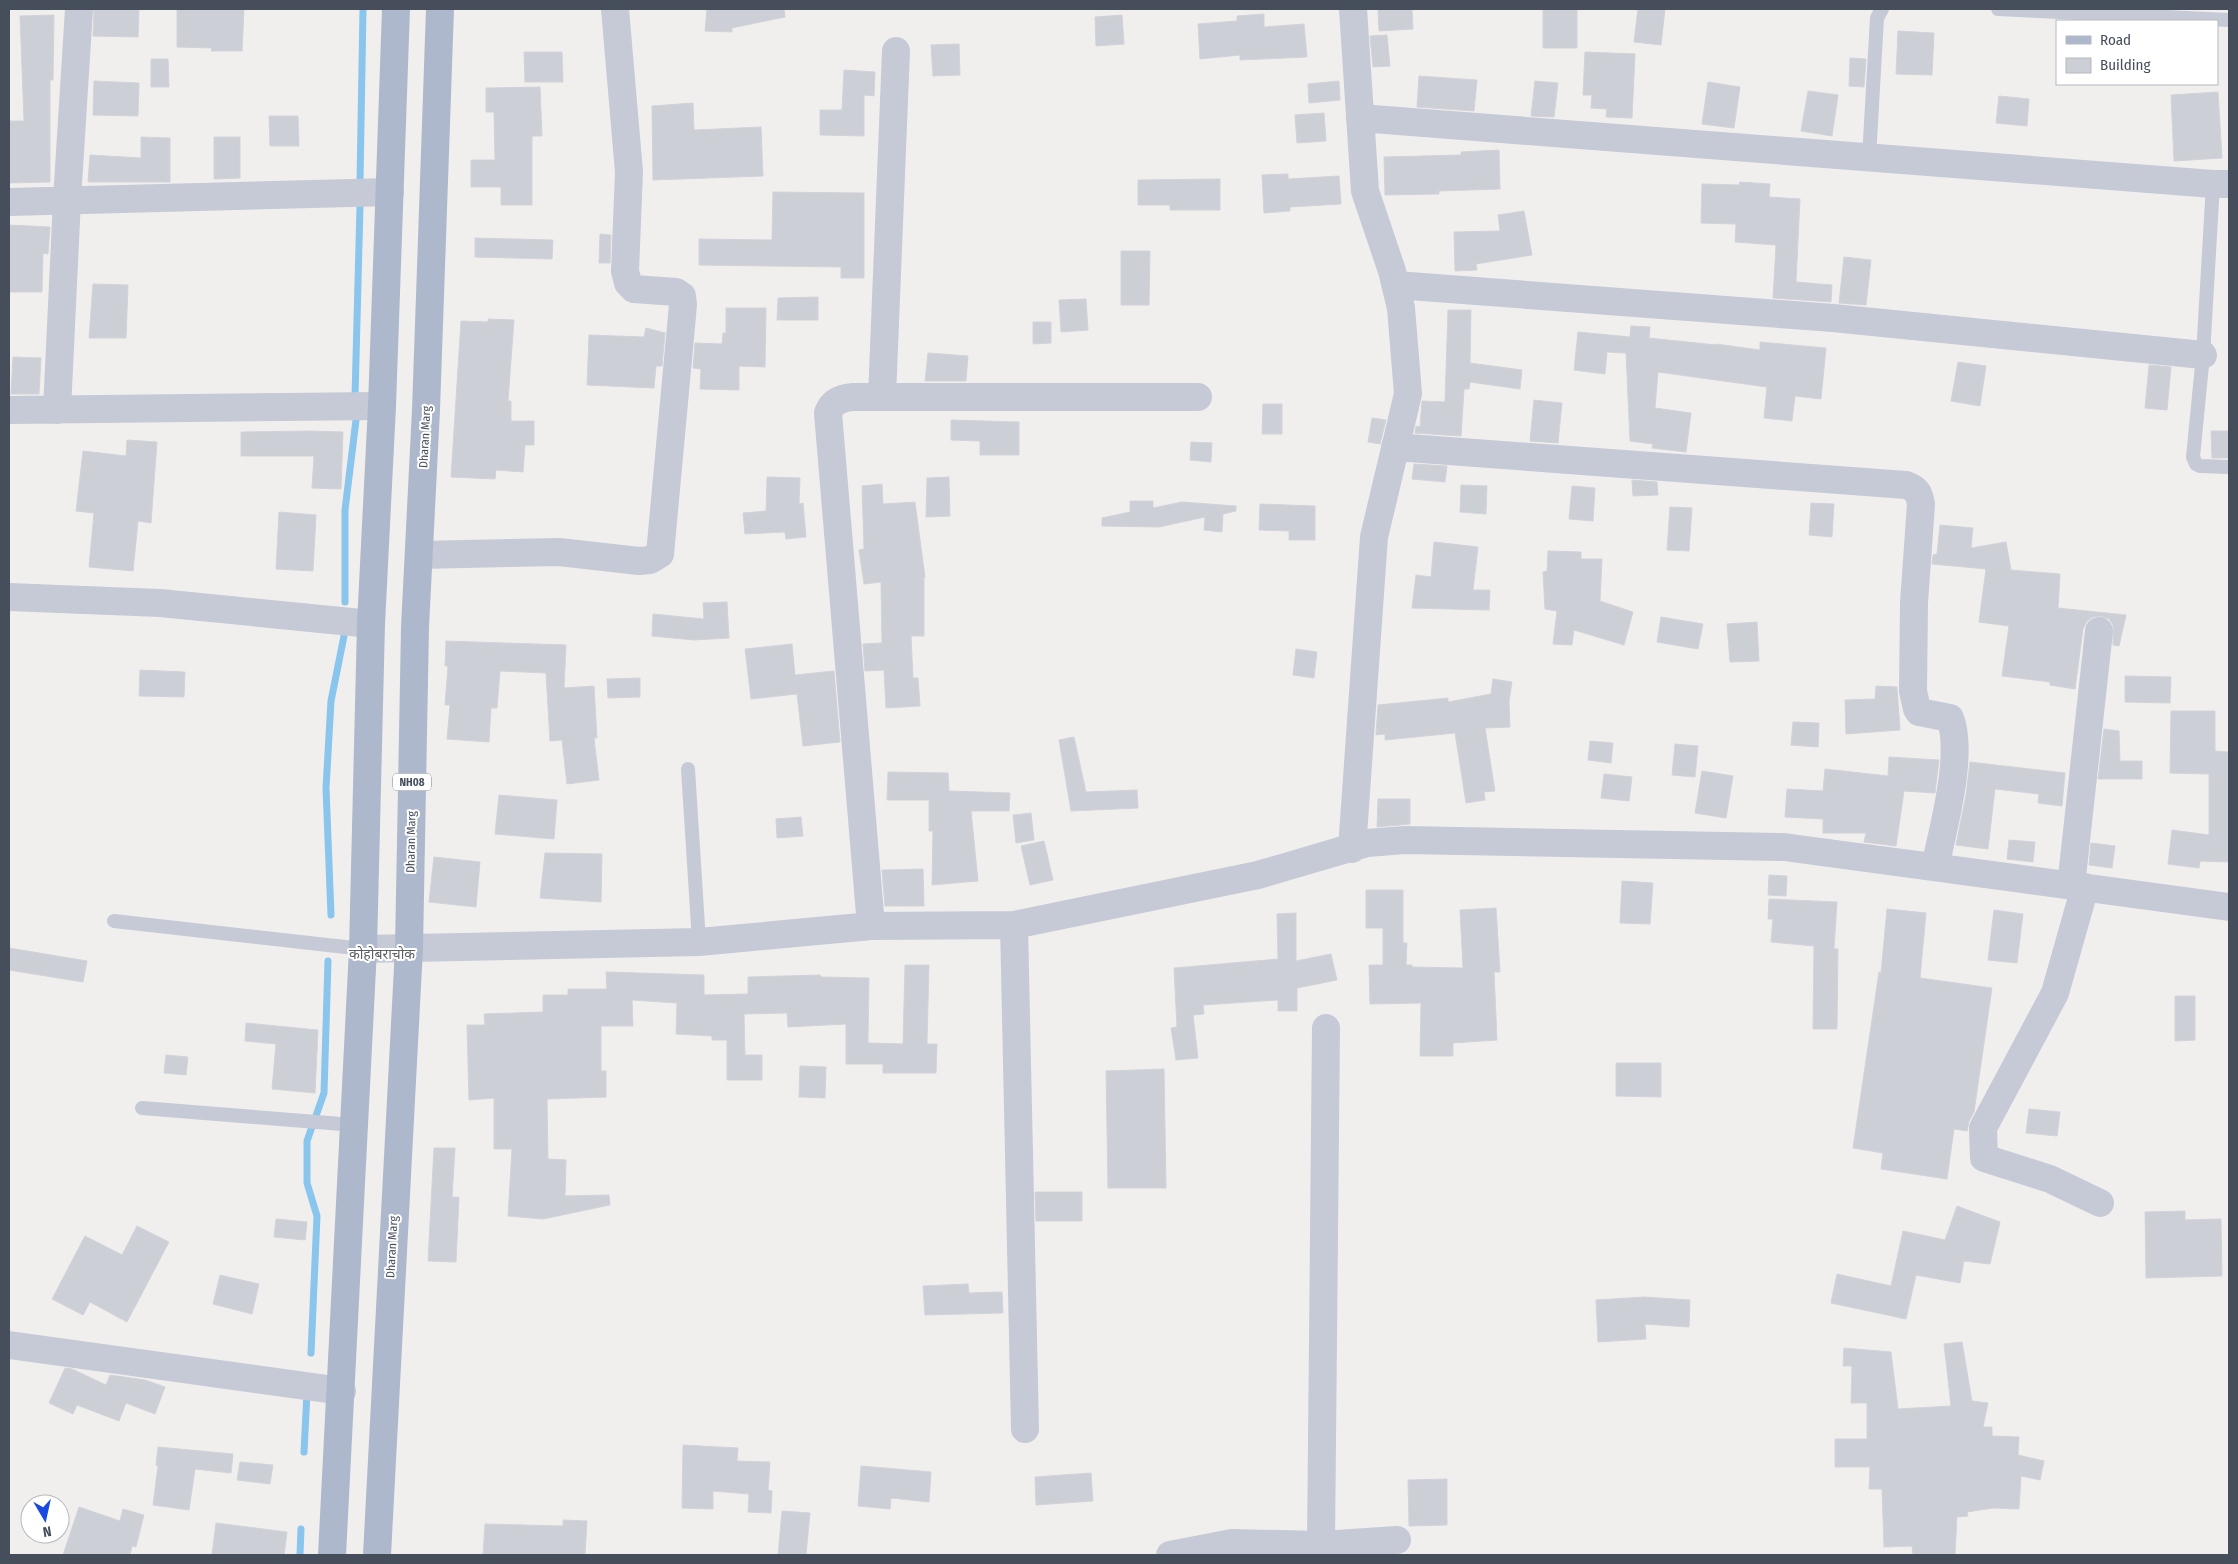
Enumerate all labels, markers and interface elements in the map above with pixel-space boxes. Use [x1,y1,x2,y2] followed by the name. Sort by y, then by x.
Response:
[2056,20,2218,85] legend
[2100,31,2131,49] text: Road
[2100,56,2151,74] text: Building
[416,405,434,468] street label: Dharan Marg
[393,774,431,790] road number: NH08
[403,810,419,873] street label: Dharan Marg
[349,946,415,963] district label: कोहोबराचोक
[383,1215,401,1278] street label: Dharan Marg
[20,1494,70,1544] north arrow
[41,1522,52,1540] text: N

